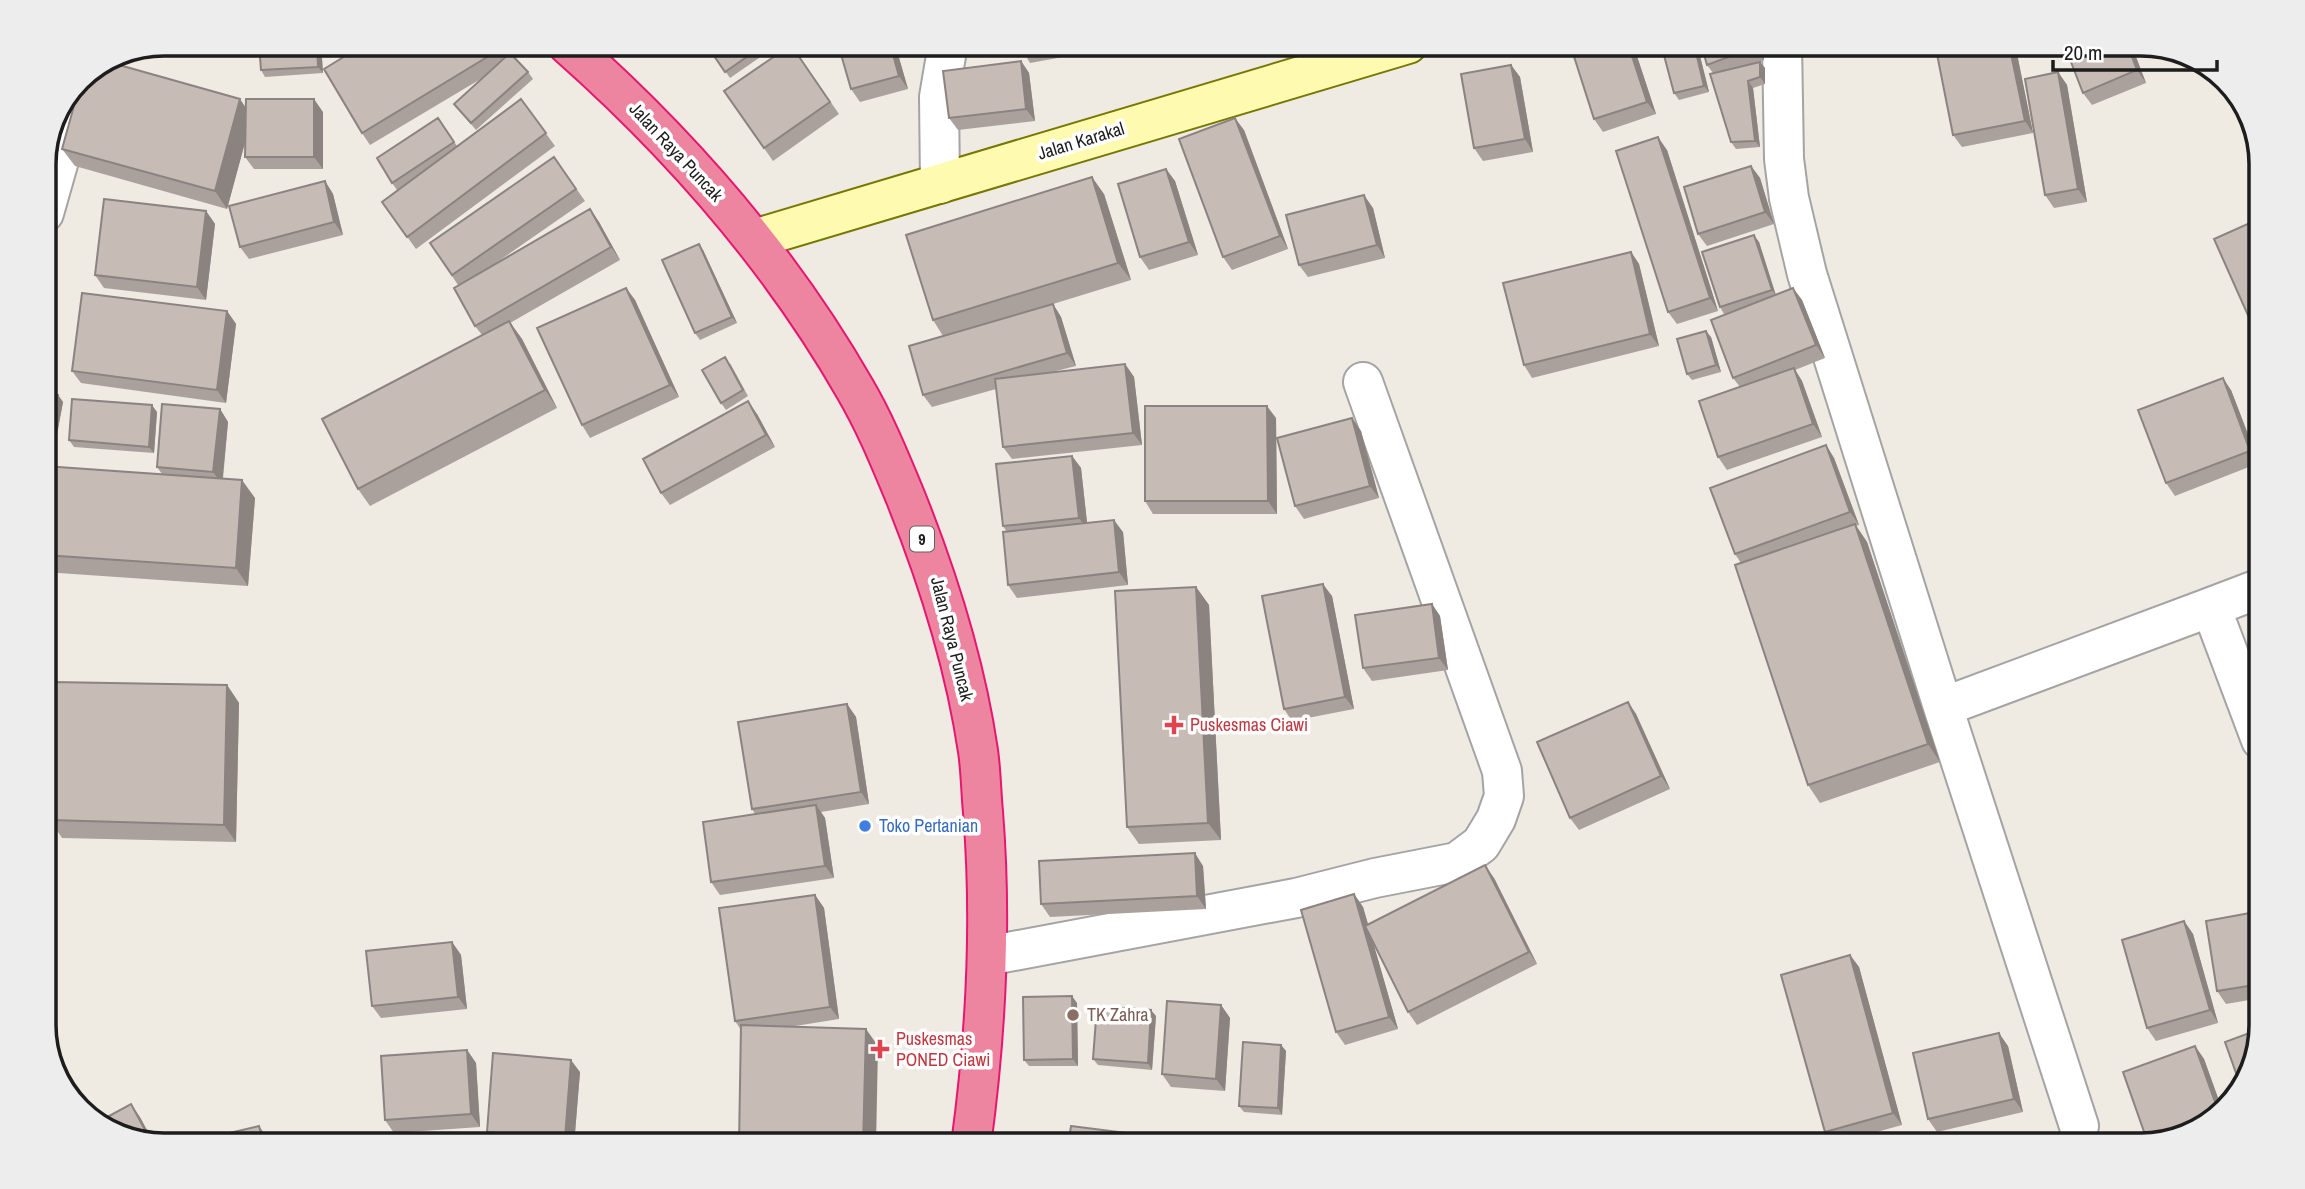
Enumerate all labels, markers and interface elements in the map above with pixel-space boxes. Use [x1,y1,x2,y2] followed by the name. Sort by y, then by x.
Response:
[2053,28,2218,72] scale bar
[2064,38,2102,67] text: 20 m
[624,97,729,207] street label: Jalan Raya Puncak
[1034,115,1127,166] street label: Jalan Karakal
[910,526,934,552] road number: 9
[925,574,980,704] street label: Jalan Raya Puncak
[1190,712,1308,737] place label: Puskesmas Ciawi
[1164,715,1184,735] marker: Puskesmas Ciawi
[879,813,978,838] place label: Toko Pertanian
[857,818,873,834] marker: Toko Pertanian
[1087,1002,1149,1027] place label: TK Zahra
[1065,1007,1081,1023] marker: TK Zahra
[896,1026,990,1072] place label: Puskesmas PONED Ciawi
[870,1039,890,1059] marker: Puskesmas PONED Ciawi

